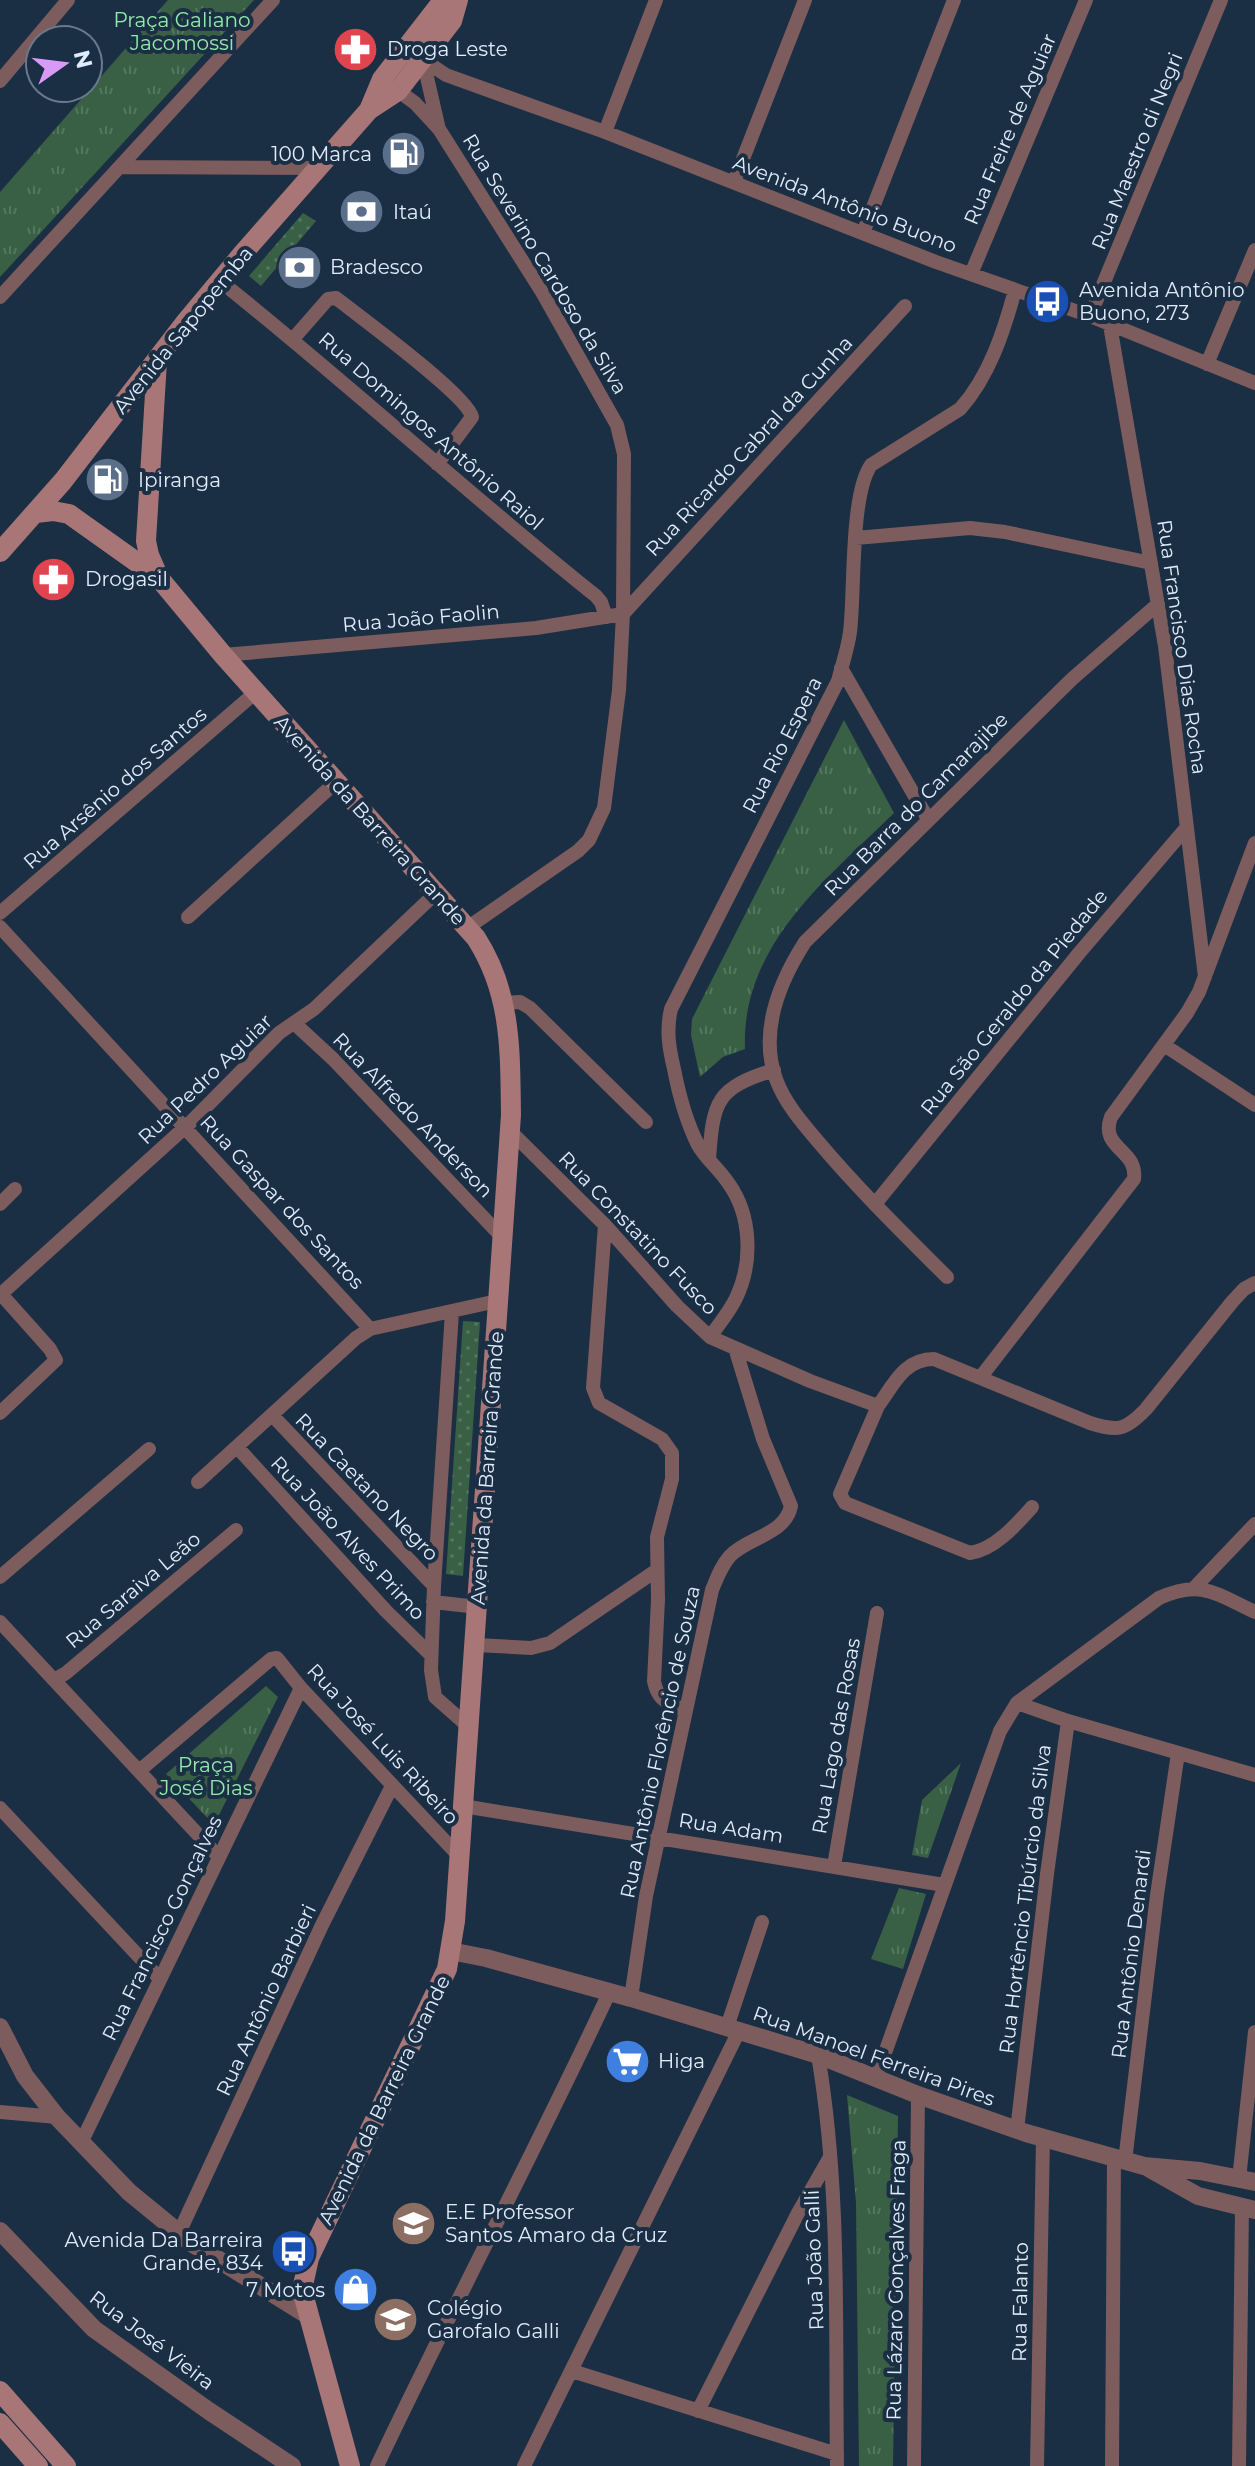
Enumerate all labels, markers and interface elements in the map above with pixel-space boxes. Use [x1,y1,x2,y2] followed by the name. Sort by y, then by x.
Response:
[113,8,251,55] park label: Praça Galiano Jacomossi
[24,24,104,104] north arrow
[332,25,380,73] pharmacy icon: Droga Leste
[959,30,1061,228] street label: Rua Freire de Aguiar
[387,37,508,61] place label: Droga Leste
[68,47,98,71] text: N
[1086,49,1188,253] street label: Rua Maestro di Negri
[458,129,632,399] street label: Rua Severino Cardoso da Silva
[379,130,427,178] fuel station icon: 100 Marca
[271,142,372,166] place label: 100 Marca
[730,150,960,258] street label: Avenida Antônio Buono
[338,188,386,236] bank icon: Itaú
[393,200,432,224] place label: Itaú
[108,242,258,418] street label: Avenida Sapopemba
[275,243,323,291] bank icon: Bradesco
[330,255,423,279] place label: Bradesco
[1024,277,1072,325] bus stop icon: Avenida Antônio Buono, 273
[1079,278,1245,325] place label: Avenida Antônio Buono, 273
[314,327,548,535] street label: Rua Domingos Antônio Raiol
[640,331,858,561] street label: Rua Ricardo Cabral da Cunha
[83,456,131,504] fuel station icon: Ipiranga
[138,468,221,492] place label: Ipiranga
[1152,518,1212,776] street label: Rua Francisco Dias Rocha
[30,555,78,603] pharmacy icon: Drogasil
[85,567,168,591] place label: Drogasil
[341,599,501,637] street label: Rua João Faolin
[737,673,827,817] street label: Rua Rio Espera
[19,702,212,874] street label: Rua Arsênio dos Santos
[819,707,1013,901] street label: Rua Barra do Camarajibe
[269,710,471,930] street label: Avenida da Barreira Grande
[915,884,1113,1120] street label: Rua São Geraldo da Piedade
[133,1009,277,1149] street label: Rua Pedro Aguiar
[328,1028,498,1202] street label: Rua Alfredo Anderson
[195,1110,369,1294] street label: Rua Gaspar dos Santos
[554,1146,722,1320] street label: Rua Constatino Fusco
[465,1330,509,1606] street label: Avenida da Barreira Grande
[290,1408,444,1566] street label: Rua Caetano Negro
[266,1451,430,1625] street label: Rua João Alves Primo
[61,1527,205,1653] street label: Rua Saraiva Leão
[615,1583,705,1901] street label: Rua Antônio Florêncio de Souza
[807,1636,865,1836] street label: Rua Lago das Rosas
[302,1659,464,1829] street label: Rua José Luis Ribeiro
[994,1743,1056,2055] street label: Rua Hortêncio Tibúrcio da Silva
[158,1753,253,1800] park label: Praça José Dias
[677,1808,785,1848] street label: Rua Adam
[97,1811,227,2044] street label: Rua Francisco Gonçalves
[1106,1848,1156,2060] street label: Rua Antônio Denardi
[211,1900,321,2100] street label: Rua Antônio Barbieri
[313,1971,455,2229] street label: Avenida da Barreira Grande
[750,2001,998,2111] street label: Rua Manoel Ferreira Pires
[603,2037,651,2085] supermarket icon: Higa
[658,2049,705,2073] place label: Higa
[882,2139,910,2421] street label: Rua Lázaro Gonçalves Fraga
[800,2189,828,2331] street label: Rua João Galli
[390,2199,438,2247] school or university icon: E.E Professor Santos Amaro da Cruz
[445,2200,667,2247] place label: E.E Professor Santos Amaro da Cruz
[270,2227,318,2275] bus stop icon: Avenida Da Barreira Grande, 834
[65,2228,263,2275] place label: Avenida Da Barreira Grande, 834
[1007,2242,1033,2362] street label: Rua Falanto
[332,2266,380,2314] shop icon: 7 Motos
[246,2278,325,2302] place label: 7 Motos
[85,2285,219,2395] street label: Rua José Vieira
[372,2296,420,2344] school or university icon: Colégio Garofalo Galli
[427,2296,560,2343] place label: Colégio Garofalo Galli

